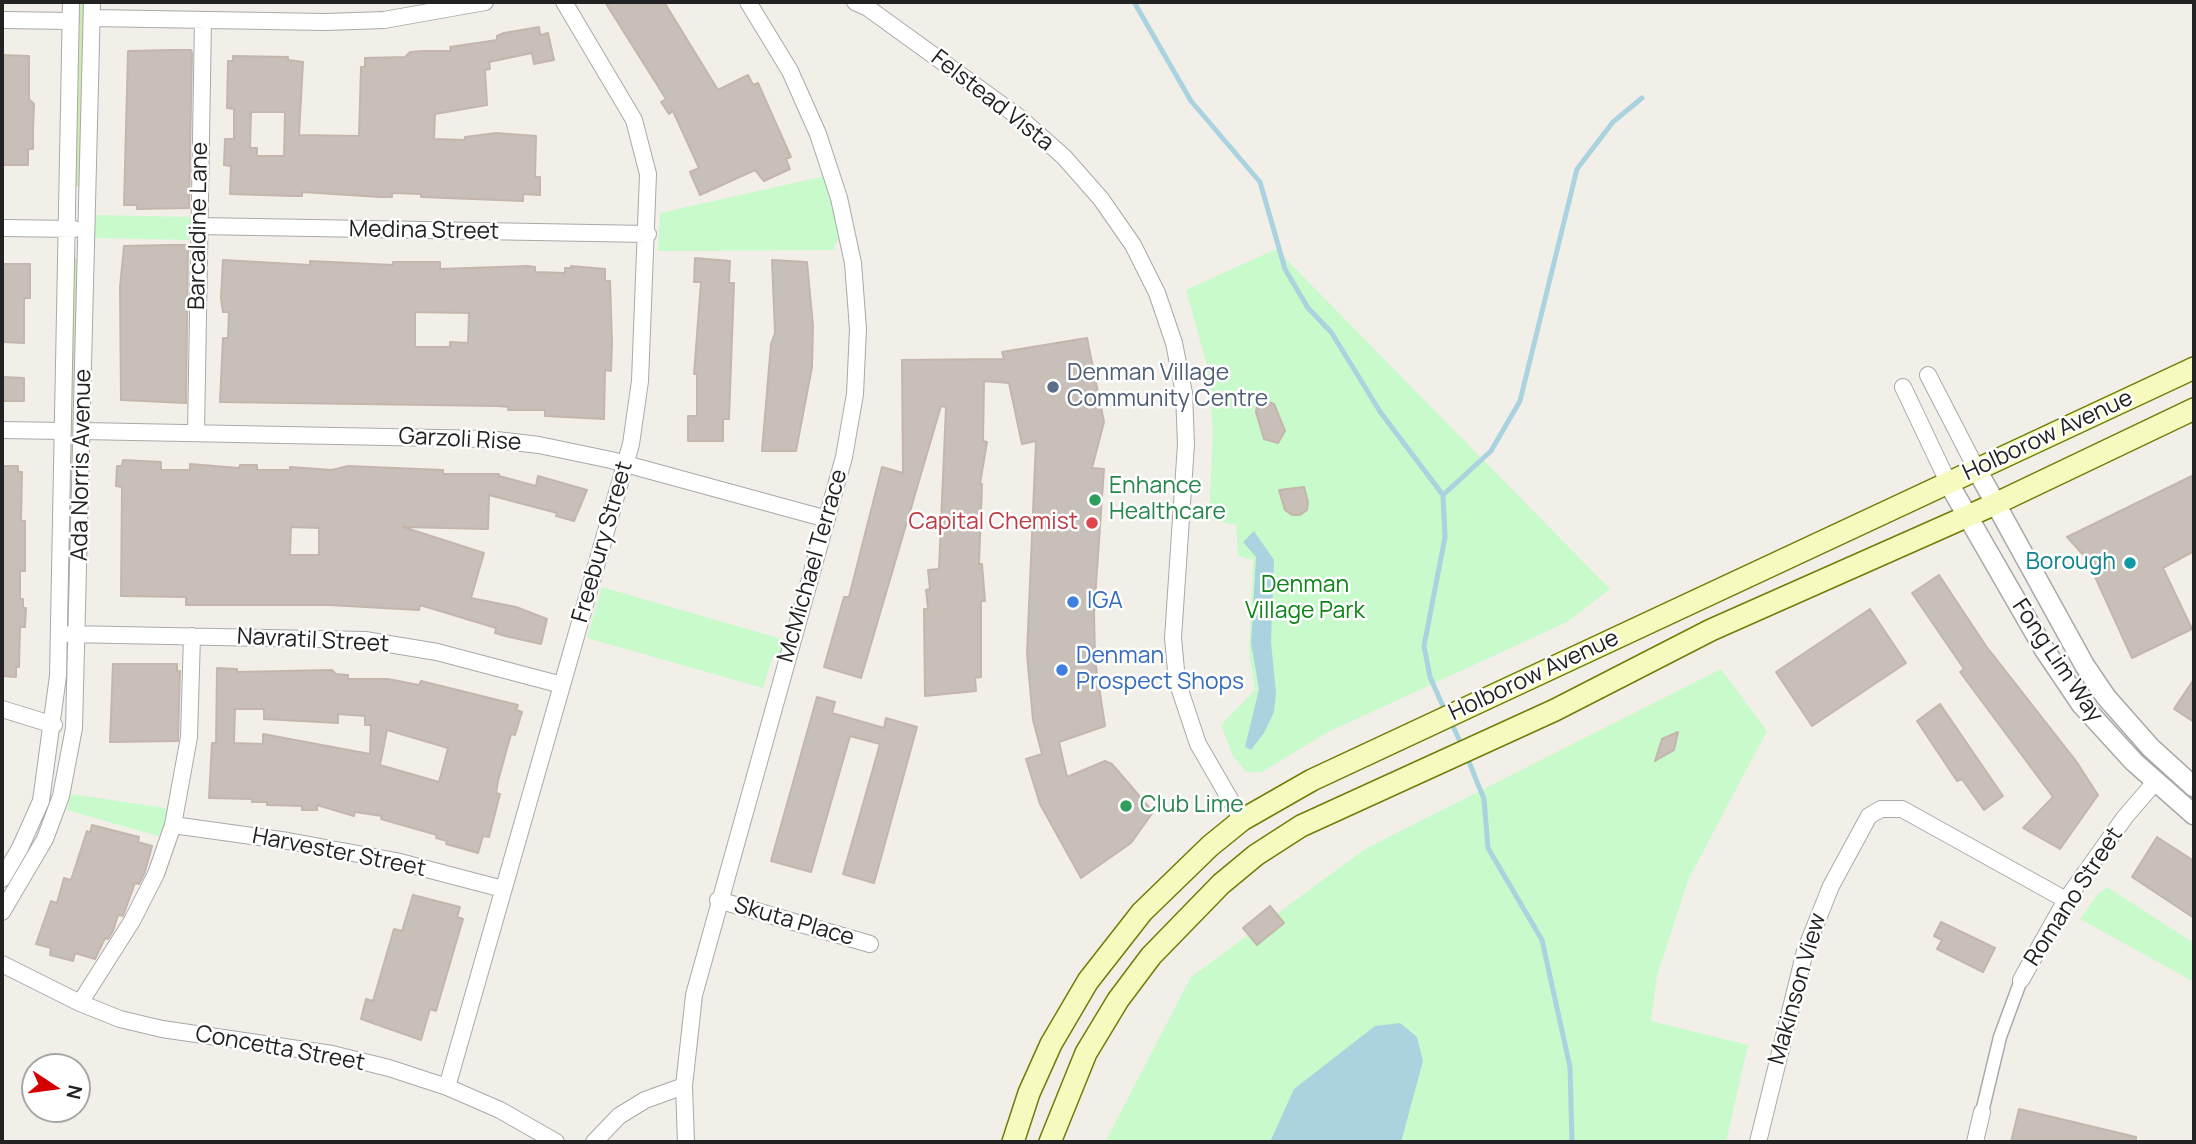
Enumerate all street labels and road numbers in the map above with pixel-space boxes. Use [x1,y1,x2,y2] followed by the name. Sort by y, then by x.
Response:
[925,45,1059,157] street label: Felstead Vista
[184,142,214,310] street label: Barcaldine Lane
[349,216,499,246] street label: Medina Street
[67,369,97,561] street label: Ada Norris Avenue
[1959,385,2137,487] street label: Holborow Avenue
[398,423,522,457] street label: Garzoli Rise
[567,458,639,626] street label: Freebury Street
[772,466,854,666] street label: McMichael Terrace
[2006,594,2108,728] street label: Fong Lim Way
[236,623,390,659] street label: Navratil Street
[1445,625,1623,727] street label: Holborow Avenue
[250,823,428,883] street label: Harvester Street
[2019,823,2129,971] street label: Romano Street
[731,892,857,952] street label: Skuta Place
[1763,910,1833,1068] street label: Makinson View
[193,1021,367,1077] street label: Concetta Street

